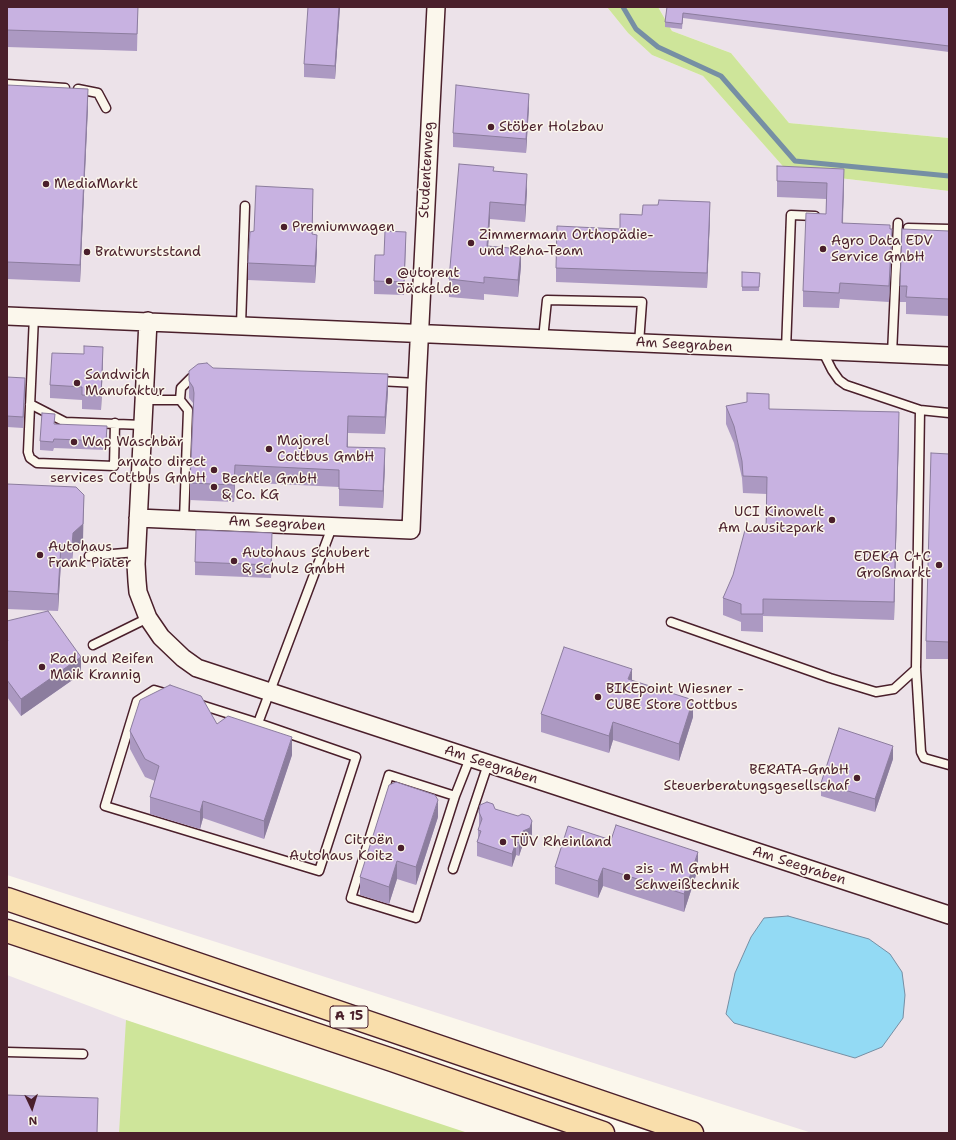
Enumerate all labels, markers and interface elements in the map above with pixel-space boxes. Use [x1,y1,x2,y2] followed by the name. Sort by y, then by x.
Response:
[499,119,604,135] place label: Stöber Holzbau
[416,121,438,219] street label: Studentenweg
[486,122,496,132] marker: Stöber Holzbau
[54,176,138,192] place label: MediaMarkt
[41,179,51,189] marker: MediaMarkt
[292,219,395,235] place label: Premiumwagen
[279,222,289,232] marker: Premiumwagen
[479,227,654,260] place label: Zimmermann Orthopädie- und Reha-Team
[831,233,933,266] place label: Agro Data EDV Service GmbH
[466,238,476,248] marker: Zimmermann Orthopädie- und Reha-Team
[95,244,201,260] place label: Bratwurststand
[818,244,828,254] marker: Agro Data EDV Service GmbH
[82,247,92,257] marker: Bratwurststand
[397,265,460,298] place label: @utorent Jäckel.de
[384,276,394,286] marker: @utorent Jäckel.de
[635,334,733,356] street label: Am Seegraben
[85,367,165,400] place label: Sandwich Manufaktur
[72,378,82,388] marker: Sandwich Manufaktur
[277,433,375,466] place label: Majorel Cottbus GmbH
[82,434,183,450] place label: Wap Waschbär
[69,437,79,447] marker: Wap Waschbär
[264,444,274,454] marker: Majorel Cottbus GmbH
[50,454,206,486] place label: arvato direct services Cottbus GmbH
[209,465,219,475] marker: arvato direct services Cottbus GmbH
[222,471,317,504] place label: Bechtle GmbH & Co. KG
[209,482,219,492] marker: Bechtle GmbH & Co. KG
[718,504,824,536] place label: UCI Kinowelt Am Lausitzpark
[228,513,326,535] street label: Am Seegraben
[827,515,837,525] marker: UCI Kinowelt Am Lausitzpark
[48,539,131,572] place label: Autohaus Frank Piater
[242,545,370,578] place label: Autohaus Schubert & Schulz GmbH
[854,549,931,582] place label: EDEKA C+C Großmarkt
[35,550,45,560] marker: Autohaus Frank Piater
[229,556,239,566] marker: Autohaus Schubert & Schulz GmbH
[934,560,944,570] marker: EDEKA C+C Großmarkt
[50,651,154,684] place label: Rad und Reifen Maik Krannig
[37,662,47,672] marker: Rad und Reifen Maik Krannig
[606,681,744,714] place label: BIKEpoint Wiesner - CUBE Store Cottbus
[593,692,603,702] marker: BIKEpoint Wiesner - CUBE Store Cottbus
[442,742,540,788] street label: Am Seegraben
[663,762,849,794] place label: BERATA-GmbH Steuerberatungsgesellschaf
[852,773,862,783] marker: BERATA-GmbH Steuerberatungsgesellschaf
[289,832,393,864] place label: Citroën Autohaus Koitz
[511,834,612,850] place label: TÜV Rheinland
[498,837,508,847] marker: TÜV Rheinland
[396,843,406,853] marker: Citroën Autohaus Koitz
[750,843,848,889] street label: Am Seegraben
[635,861,740,894] place label: zis - M GmbH Schweißtechnik
[622,872,632,882] marker: zis - M GmbH Schweißtechnik
[330,1006,368,1028] road number: A 15
[12,1088,52,1128] north arrow
[28,1113,38,1128] text: N

